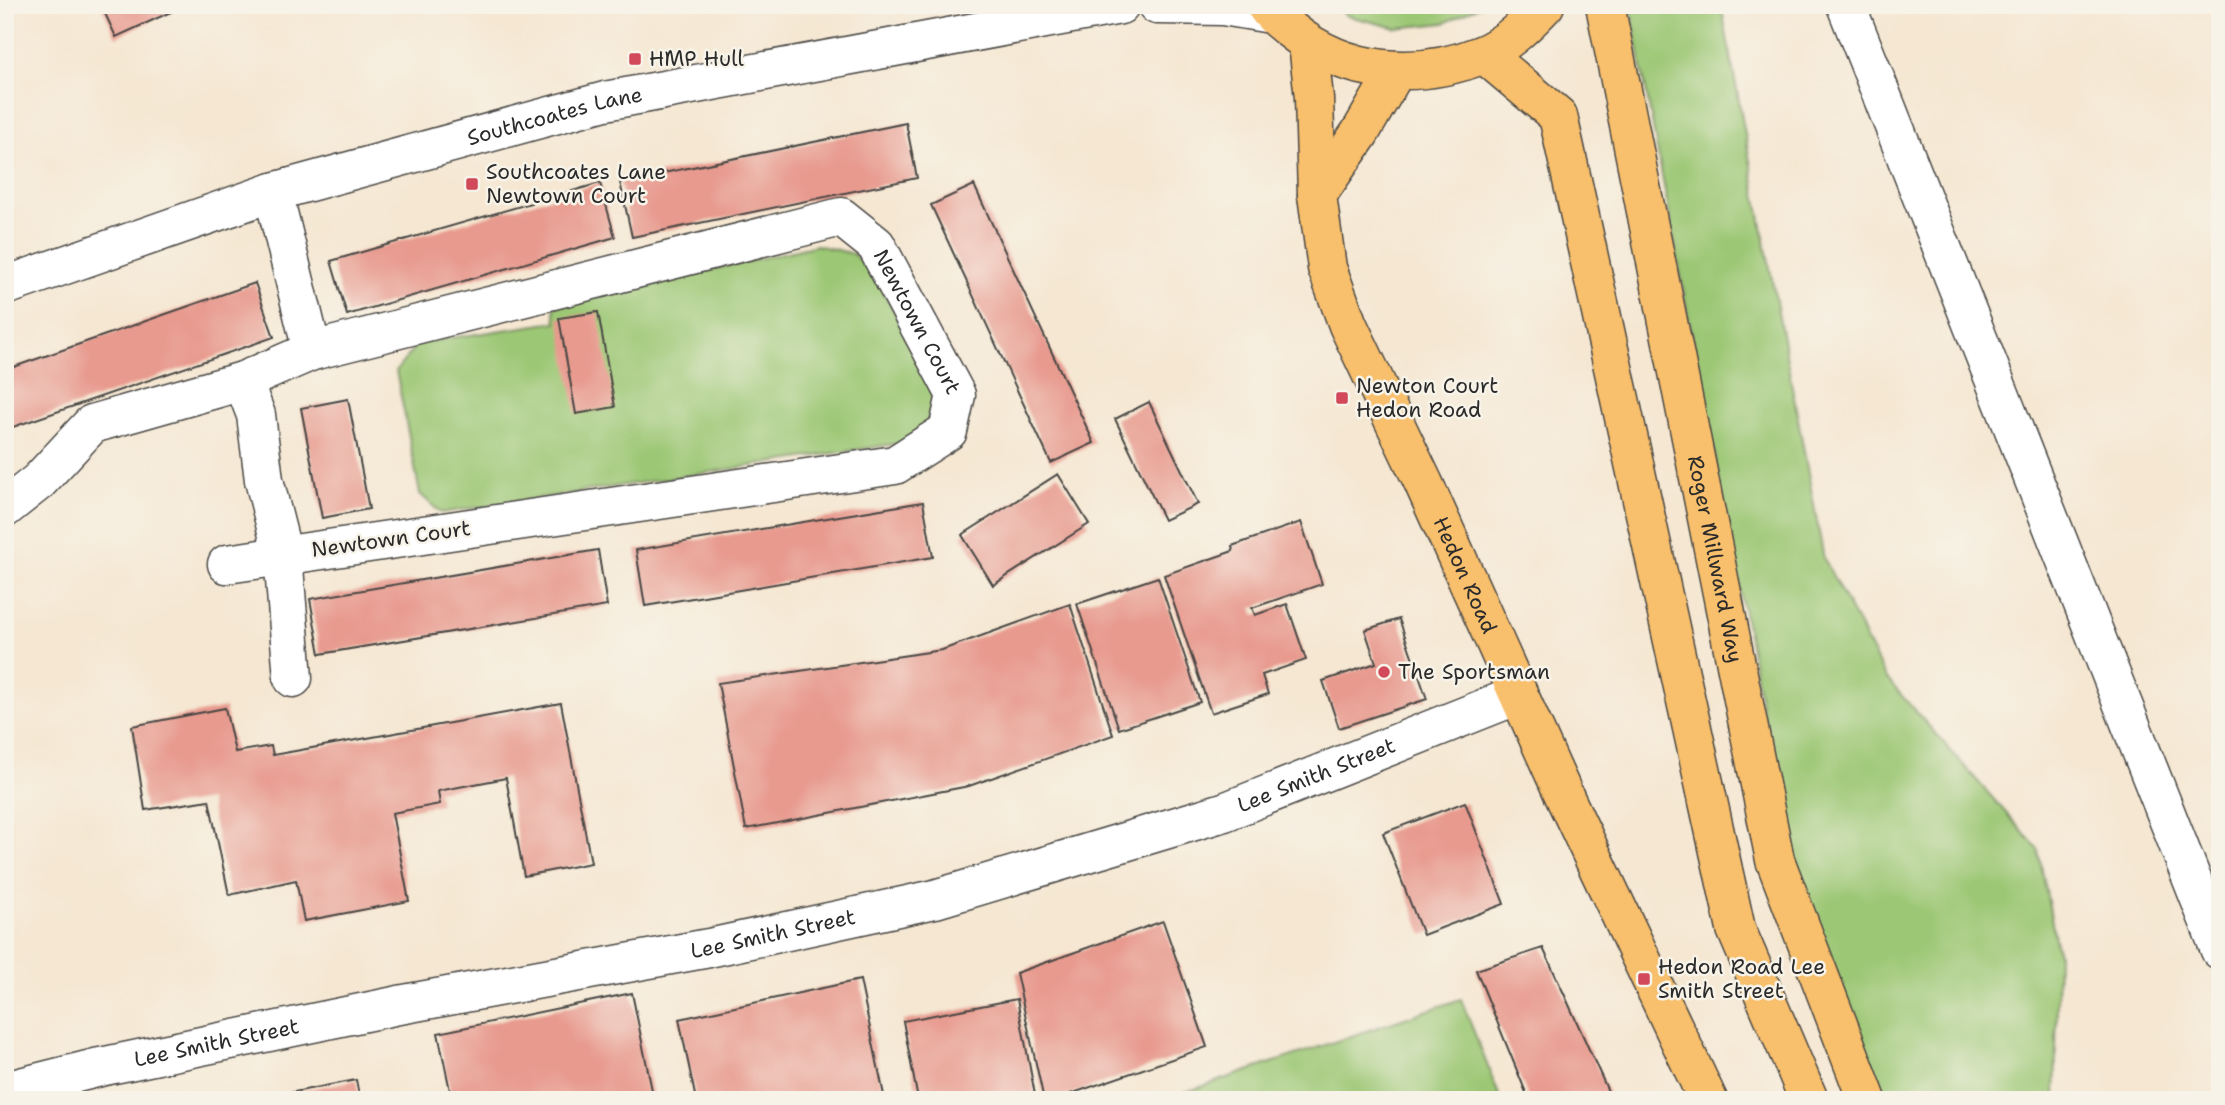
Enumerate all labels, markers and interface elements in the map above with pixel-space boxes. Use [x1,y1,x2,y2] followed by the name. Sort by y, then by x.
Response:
[649,45,745,73] place label: HMP Hull
[627,51,643,67] marker: HMP Hull
[464,80,645,152] street label: Southcoates Lane
[486,158,666,210] place label: Southcoates Lane Newtown Court
[464,176,480,192] marker: Southcoates Lane Newtown Court
[867,244,967,399] street label: Newtown Court
[1356,372,1498,424] place label: Newton Court Hedon Road
[1334,390,1350,406] marker: Newton Court Hedon Road
[1681,453,1749,665] street label: Roger Millward Way
[1427,512,1503,638] street label: Hedon Road
[310,514,472,564] street label: Newtown Court
[1398,658,1550,686] place label: The Sportsman
[1376,664,1392,680] marker: The Sportsman
[1233,731,1399,819] street label: Lee Smith Street
[688,903,858,965] street label: Lee Smith Street
[1658,953,1825,1005] place label: Hedon Road Lee Smith Street
[1636,971,1652,987] marker: Hedon Road Lee Smith Street
[132,1012,302,1074] street label: Lee Smith Street

